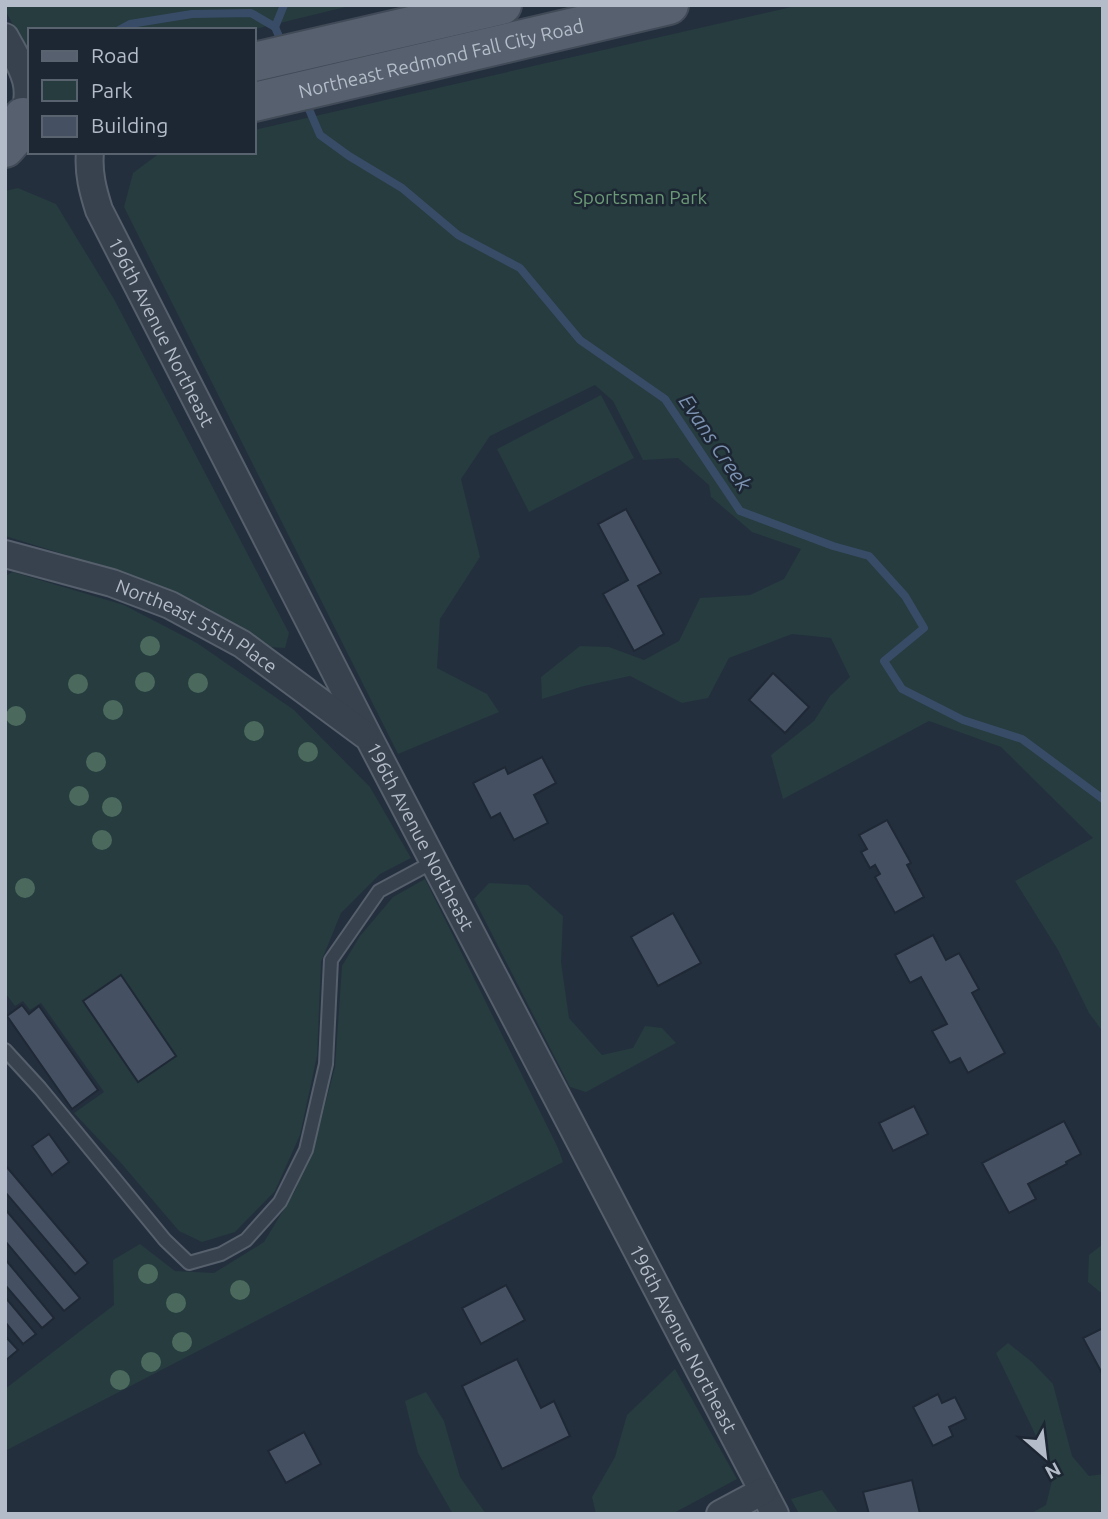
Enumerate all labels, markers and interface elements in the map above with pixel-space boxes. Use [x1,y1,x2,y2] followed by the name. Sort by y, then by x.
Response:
[296,14,586,102] street label: Northeast Redmond Fall City Road
[28,28,256,154] legend
[91,43,139,67] text: Road
[91,78,133,102] text: Park
[91,113,168,137] text: Building
[573,186,708,208] park label: Sportsman Park
[104,234,219,431] street label: 196th Avenue Northeast
[675,390,757,495] water label: Evans Creek
[113,575,282,677] street label: Northeast 55th Place
[362,738,479,935] street label: 196th Avenue Northeast
[625,1241,742,1437] street label: 196th Avenue Northeast
[1010,1421,1080,1491] north arrow
[1042,1458,1064,1484] text: N

